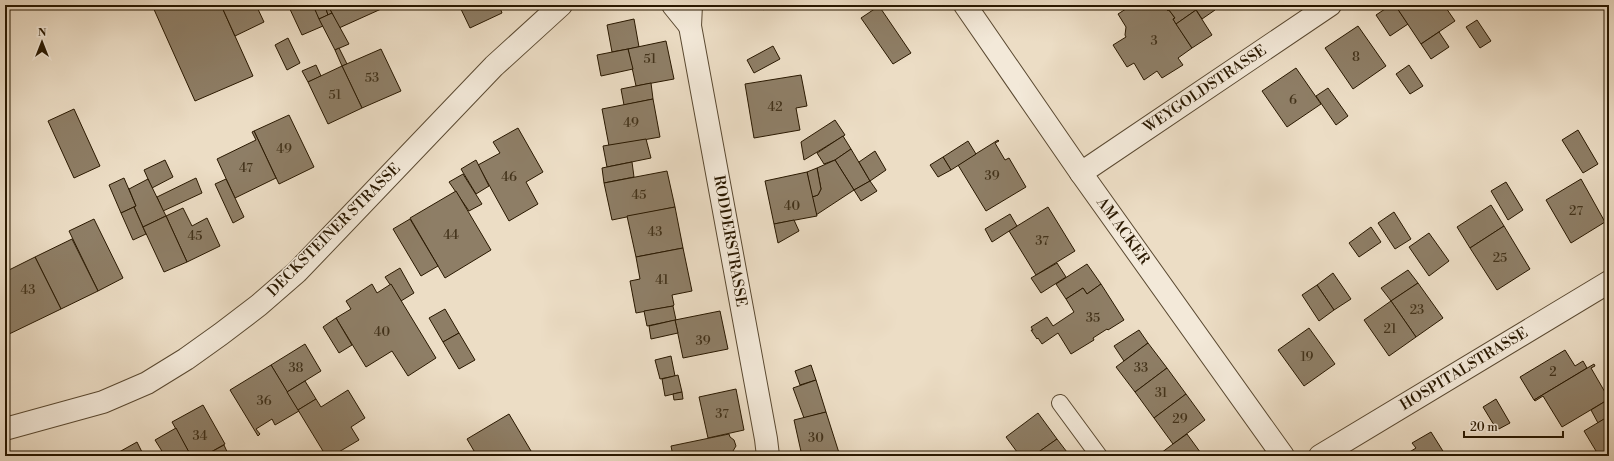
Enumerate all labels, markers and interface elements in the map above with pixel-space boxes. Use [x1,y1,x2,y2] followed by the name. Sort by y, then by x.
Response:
[22,22,62,62] north arrow
[38,26,47,40] text: N
[1150,33,1158,49] house number: 3
[1139,41,1270,138] street label: WEYGOLDSTRASSE
[1352,49,1360,65] house number: 8
[644,51,657,67] house number: 51
[365,70,379,86] house number: 53
[329,87,342,103] house number: 51
[1289,92,1297,108] house number: 6
[767,99,783,115] house number: 42
[623,115,639,131] house number: 49
[276,141,292,157] house number: 49
[263,159,405,301] street label: DECKSTEINER STRASSE
[239,160,253,176] house number: 47
[984,168,1000,184] house number: 39
[501,169,517,185] house number: 46
[709,174,751,308] street label: RODDERSTRASSE
[632,187,646,203] house number: 45
[1092,193,1154,269] street label: AM ACKER
[784,198,801,214] house number: 40
[1569,203,1583,219] house number: 27
[648,224,662,240] house number: 43
[443,227,459,243] house number: 44
[188,228,202,244] house number: 45
[1035,233,1049,249] house number: 37
[1493,250,1507,266] house number: 25
[655,272,669,288] house number: 41
[21,282,35,298] house number: 43
[1410,302,1424,318] house number: 23
[1086,310,1100,326] house number: 35
[1383,321,1397,337] house number: 21
[1397,323,1531,415] street label: HOSPITALSTRASSE
[374,324,391,340] house number: 40
[695,333,711,349] house number: 39
[1300,349,1314,365] house number: 19
[288,360,304,376] house number: 38
[1134,360,1148,376] house number: 33
[1549,364,1557,380] house number: 2
[1155,385,1168,401] house number: 31
[256,393,272,409] house number: 36
[715,406,729,422] house number: 37
[1172,411,1188,427] house number: 29
[1464,413,1563,439] scale bar
[1470,420,1498,435] text: 20 m
[192,428,208,444] house number: 34
[808,430,824,446] house number: 30

